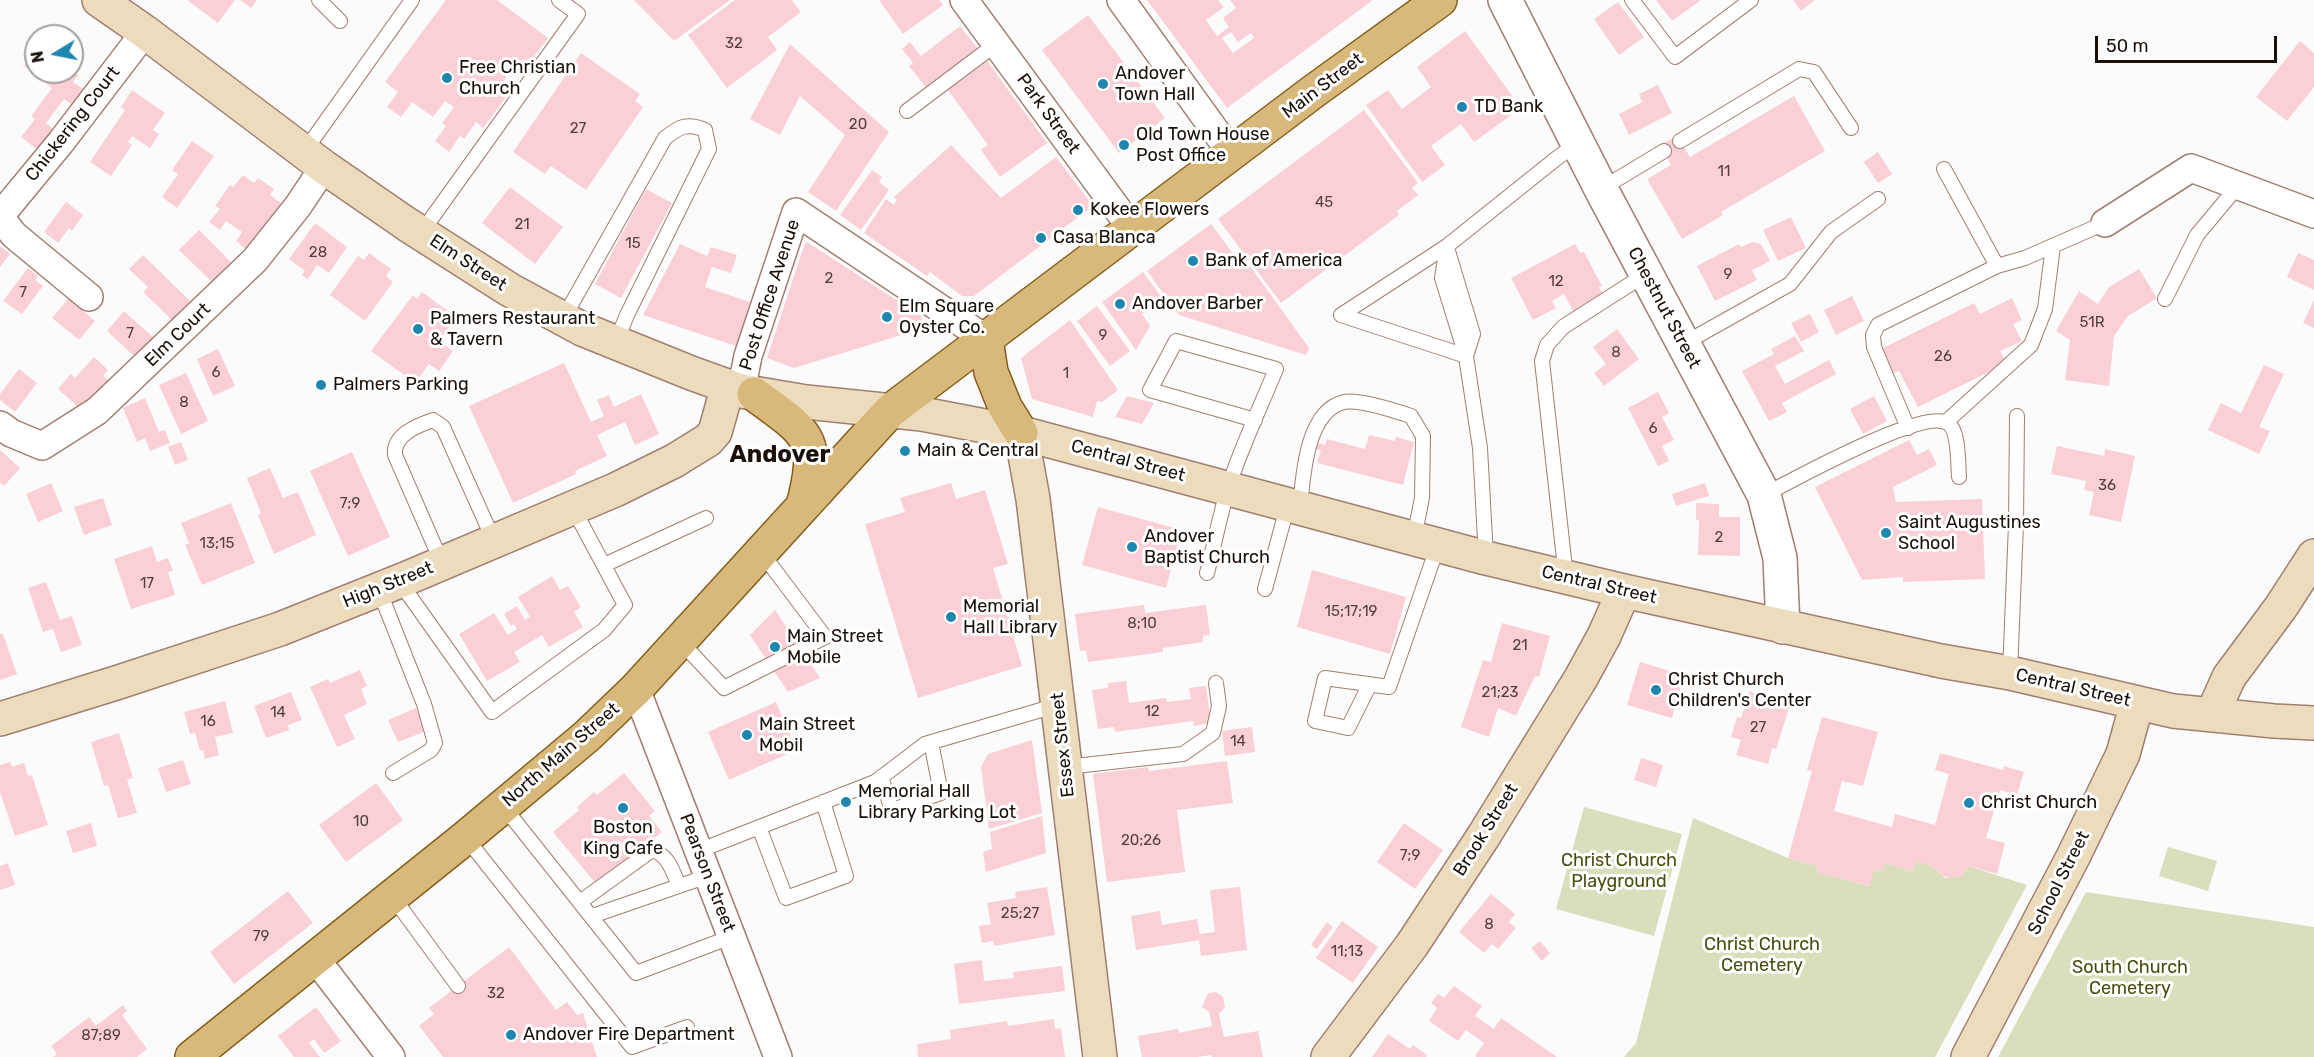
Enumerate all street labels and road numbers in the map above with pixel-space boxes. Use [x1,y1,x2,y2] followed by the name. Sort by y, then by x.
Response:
[1278,49,1368,123] street label: Main Street
[21,62,125,186] street label: Chickering Court
[1012,70,1084,158] street label: Park Street
[735,217,805,373] street label: Post Office Avenue
[425,230,511,296] street label: Elm Street
[1623,244,1705,372] street label: Chestnut Street
[141,298,215,372] street label: Elm Court
[1069,435,1187,487] street label: Central Street
[340,557,436,613] street label: High Street
[1539,561,1659,609] street label: Central Street
[2013,664,2133,712] street label: Central Street
[1047,692,1079,798] street label: Essex Street
[498,698,624,812] street label: North Main Street
[1449,780,1523,880] street label: Brook Street
[674,811,740,935] street label: Pearson Street
[2024,827,2094,939] street label: School Street

